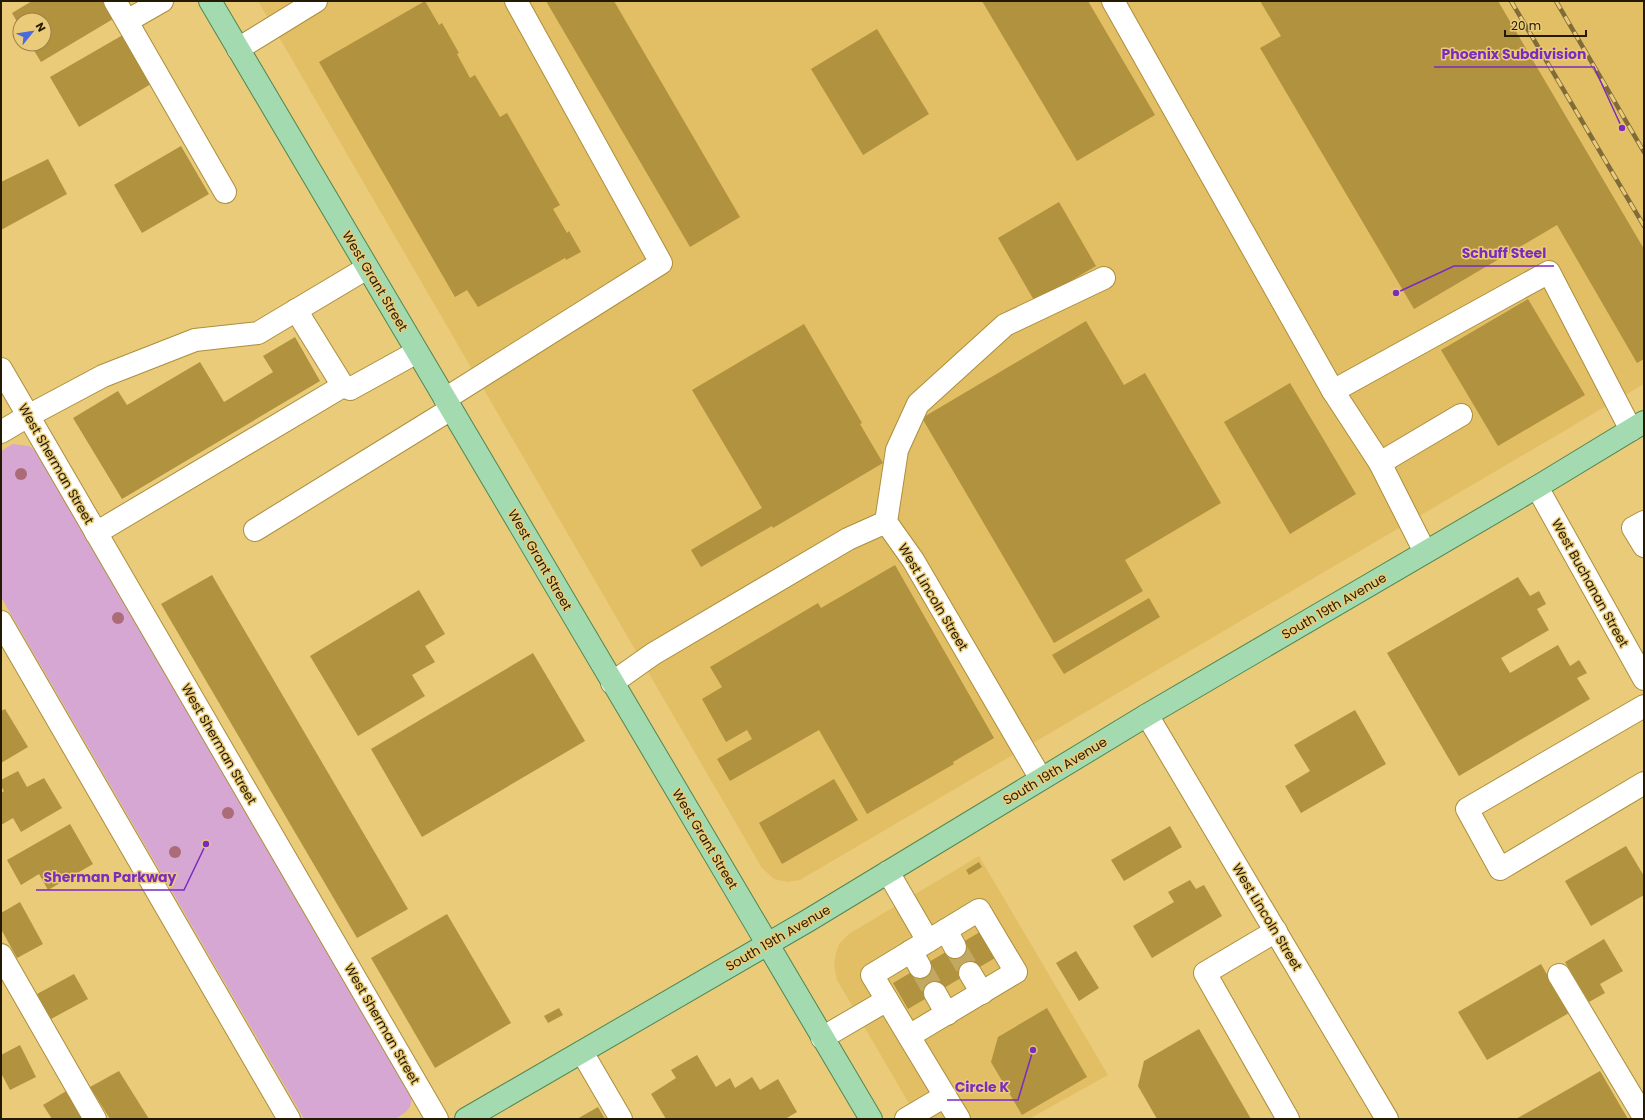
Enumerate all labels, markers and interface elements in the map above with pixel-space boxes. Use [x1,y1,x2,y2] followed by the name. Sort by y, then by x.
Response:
[12,12,52,52] north arrow
[1505,12,1586,38] scale bar
[1511,17,1541,34] text: 20 m
[32,19,50,35] text: N
[1434,41,1594,67] callout: Phoenix Subdivision
[1442,44,1586,64] text: Phoenix Subdivision
[337,227,413,335] street label: West Grant Street
[1454,240,1554,266] callout: Schuff Steel
[1462,243,1546,263] text: Schuff Steel
[14,400,99,528] street label: West Sherman Street
[503,506,577,614] street label: West Grant Street
[1547,515,1633,651] street label: West Buchanan Street
[893,540,973,654] street label: West Lincoln Street
[1278,568,1390,644] street label: South 19th Avenue
[177,680,262,808] street label: West Sherman Street
[999,732,1111,810] street label: South 19th Avenue
[667,785,743,893] street label: West Grant Street
[1227,860,1307,974] street label: West Lincoln Street
[36,864,184,890] callout: Sherman Parkway
[44,867,177,887] text: Sherman Parkway
[722,900,834,976] street label: South 19th Avenue
[340,960,425,1088] street label: West Sherman Street
[947,1074,1018,1100] callout: Circle K
[955,1077,1010,1097] text: Circle K

